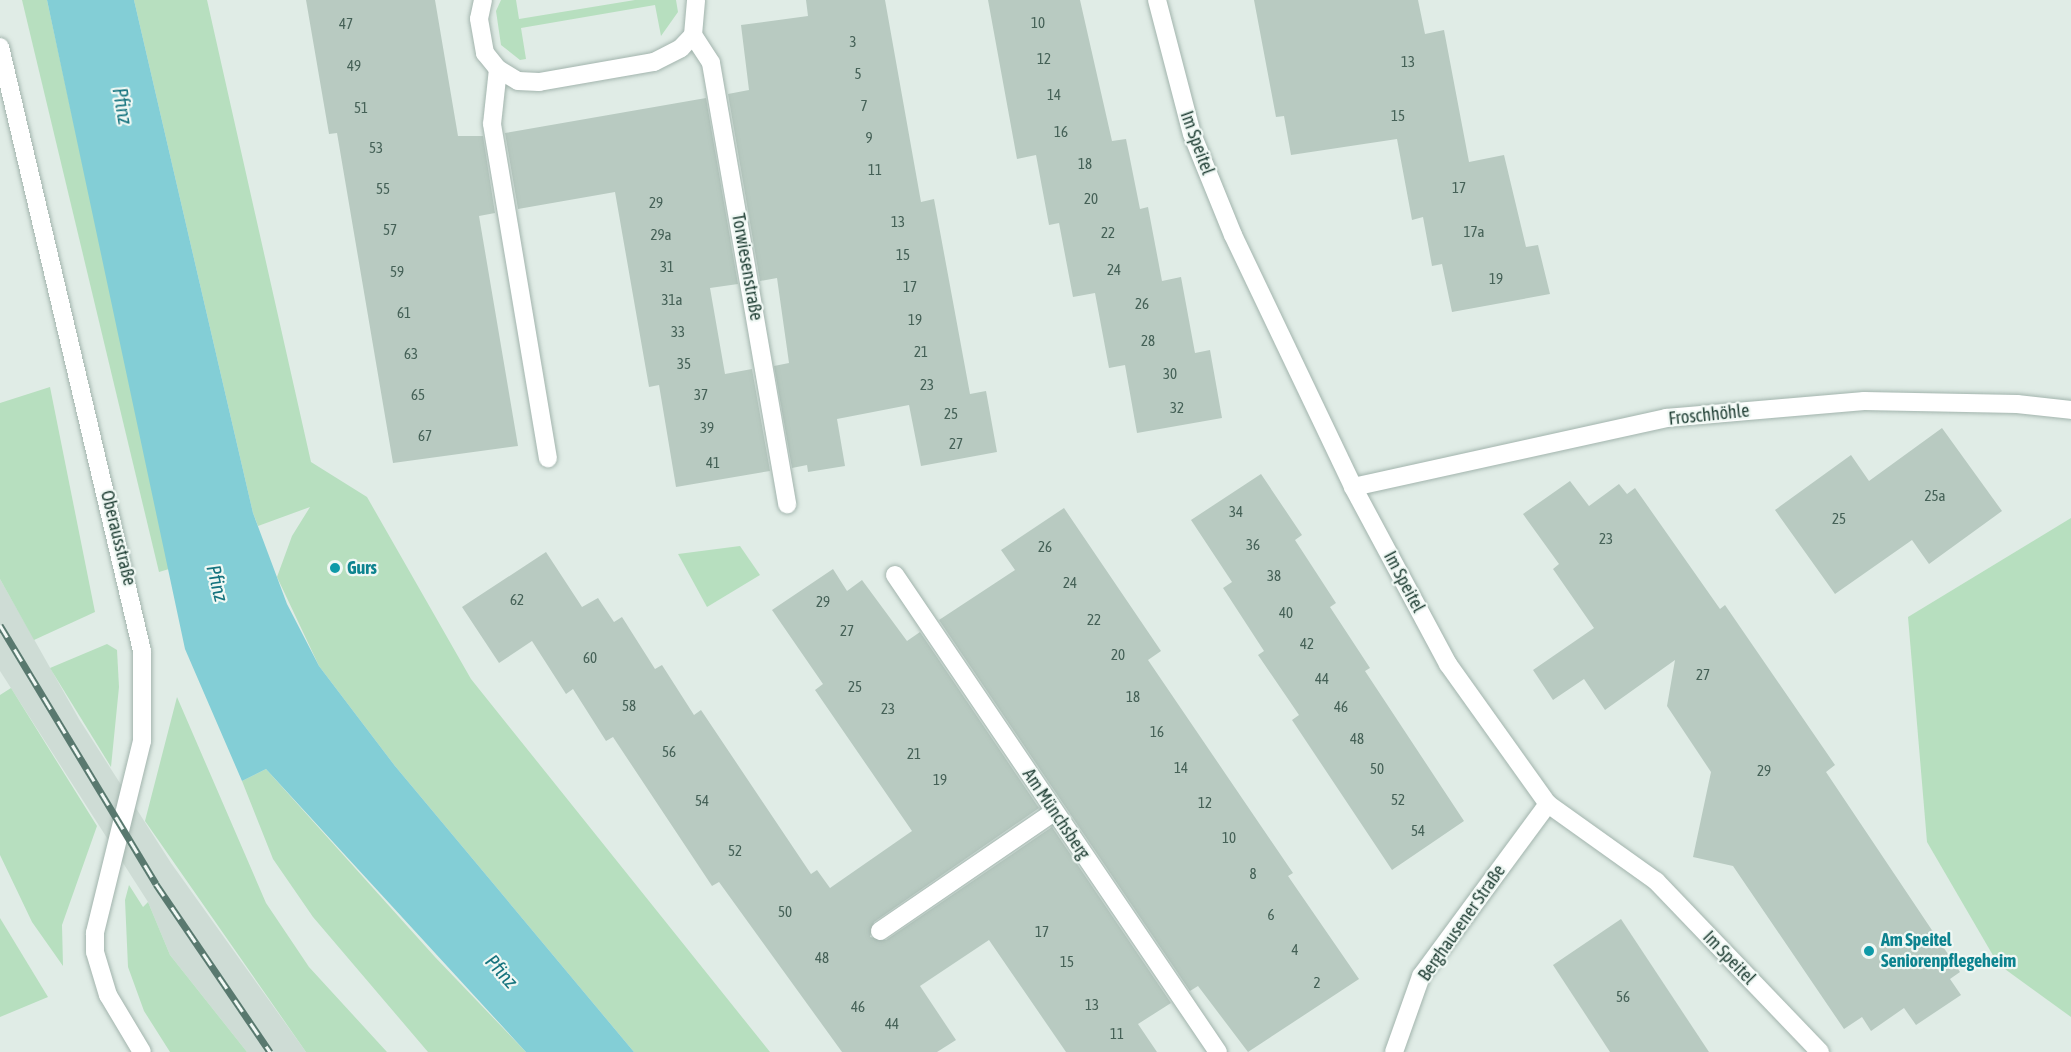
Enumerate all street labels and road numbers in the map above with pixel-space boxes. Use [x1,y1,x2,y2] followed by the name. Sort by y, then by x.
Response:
[1176,108,1218,178] street label: Im Speitel
[727,212,767,322] street label: Torwiesenstraße
[1668,400,1750,430] street label: Froschhöhle
[96,488,140,588] street label: Oberausstraße
[1379,548,1429,616] street label: Im Speitel
[1018,765,1094,863] street label: Am Münchsberg
[1414,861,1510,985] street label: Berghausener Straße
[1698,927,1760,989] street label: Im Speitel

